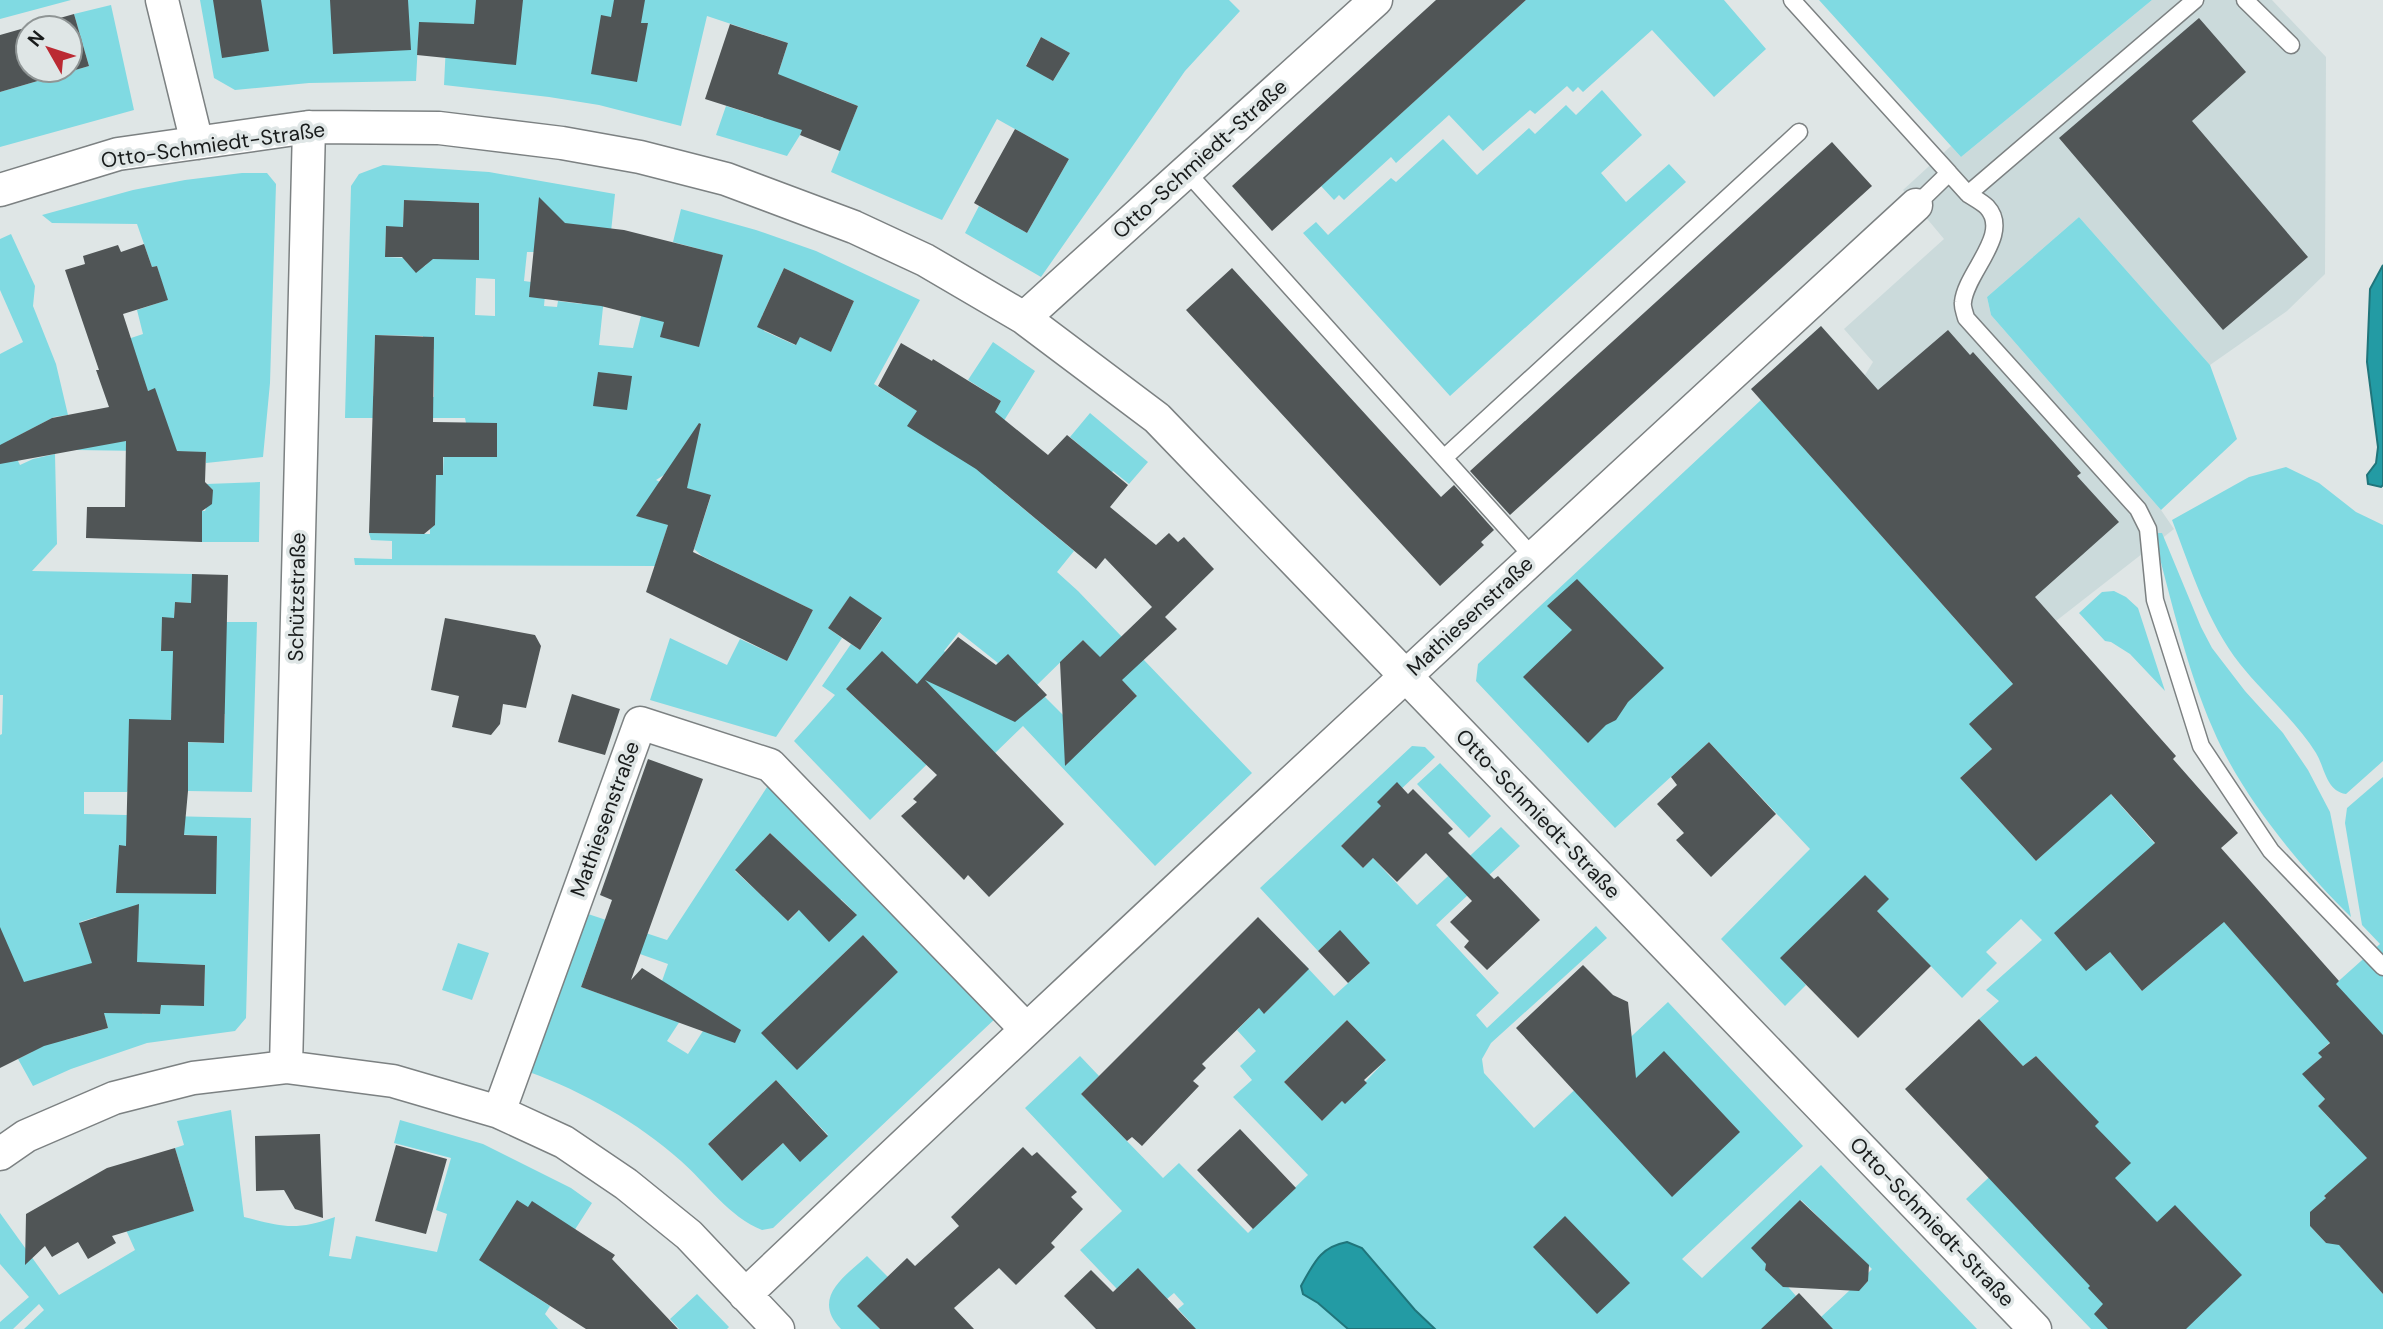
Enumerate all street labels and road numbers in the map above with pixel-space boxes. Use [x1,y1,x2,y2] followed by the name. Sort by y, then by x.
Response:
[1107,73,1293,245] street label: Otto-Schmiedt-Straße
[99,115,327,175] street label: Otto-Schmiedt-Straße
[282,532,312,662] street label: Schützstraße
[1401,550,1539,682] street label: Mathiesenstraße
[1449,723,1627,905] street label: Otto-Schmiedt-Straße
[564,737,646,901] street label: Mathiesenstraße
[1843,1131,2021,1313] street label: Otto-Schmiedt-Straße

